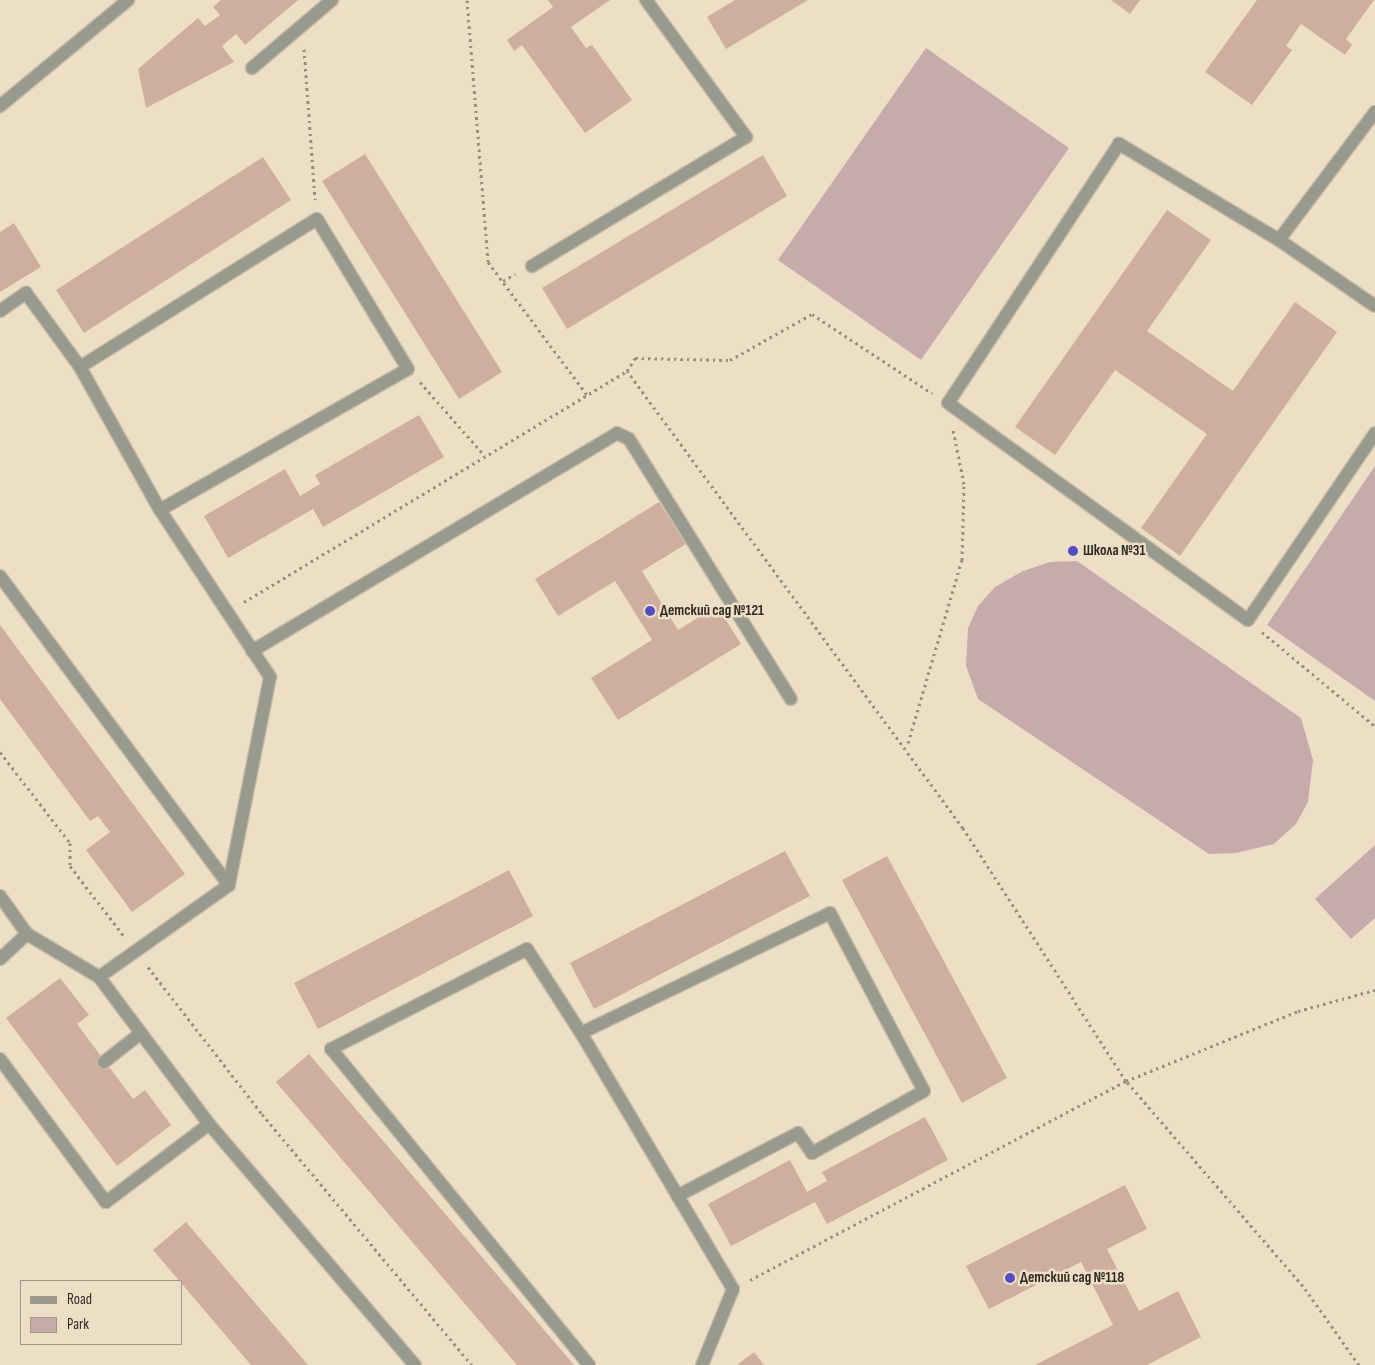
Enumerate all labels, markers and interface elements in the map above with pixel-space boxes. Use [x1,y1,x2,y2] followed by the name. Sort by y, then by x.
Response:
[1083,542,1145,560] place label: Школа №31
[1067,545,1079,557] marker: Школа №31
[660,602,764,620] place label: Детский сад №121
[644,605,656,617] marker: Детский сад №121
[1020,1269,1124,1287] place label: Детский сад №118
[1004,1272,1016,1284] marker: Детский сад №118
[20,1280,182,1345] legend
[67,1290,92,1309] text: Road
[67,1315,89,1334] text: Park

